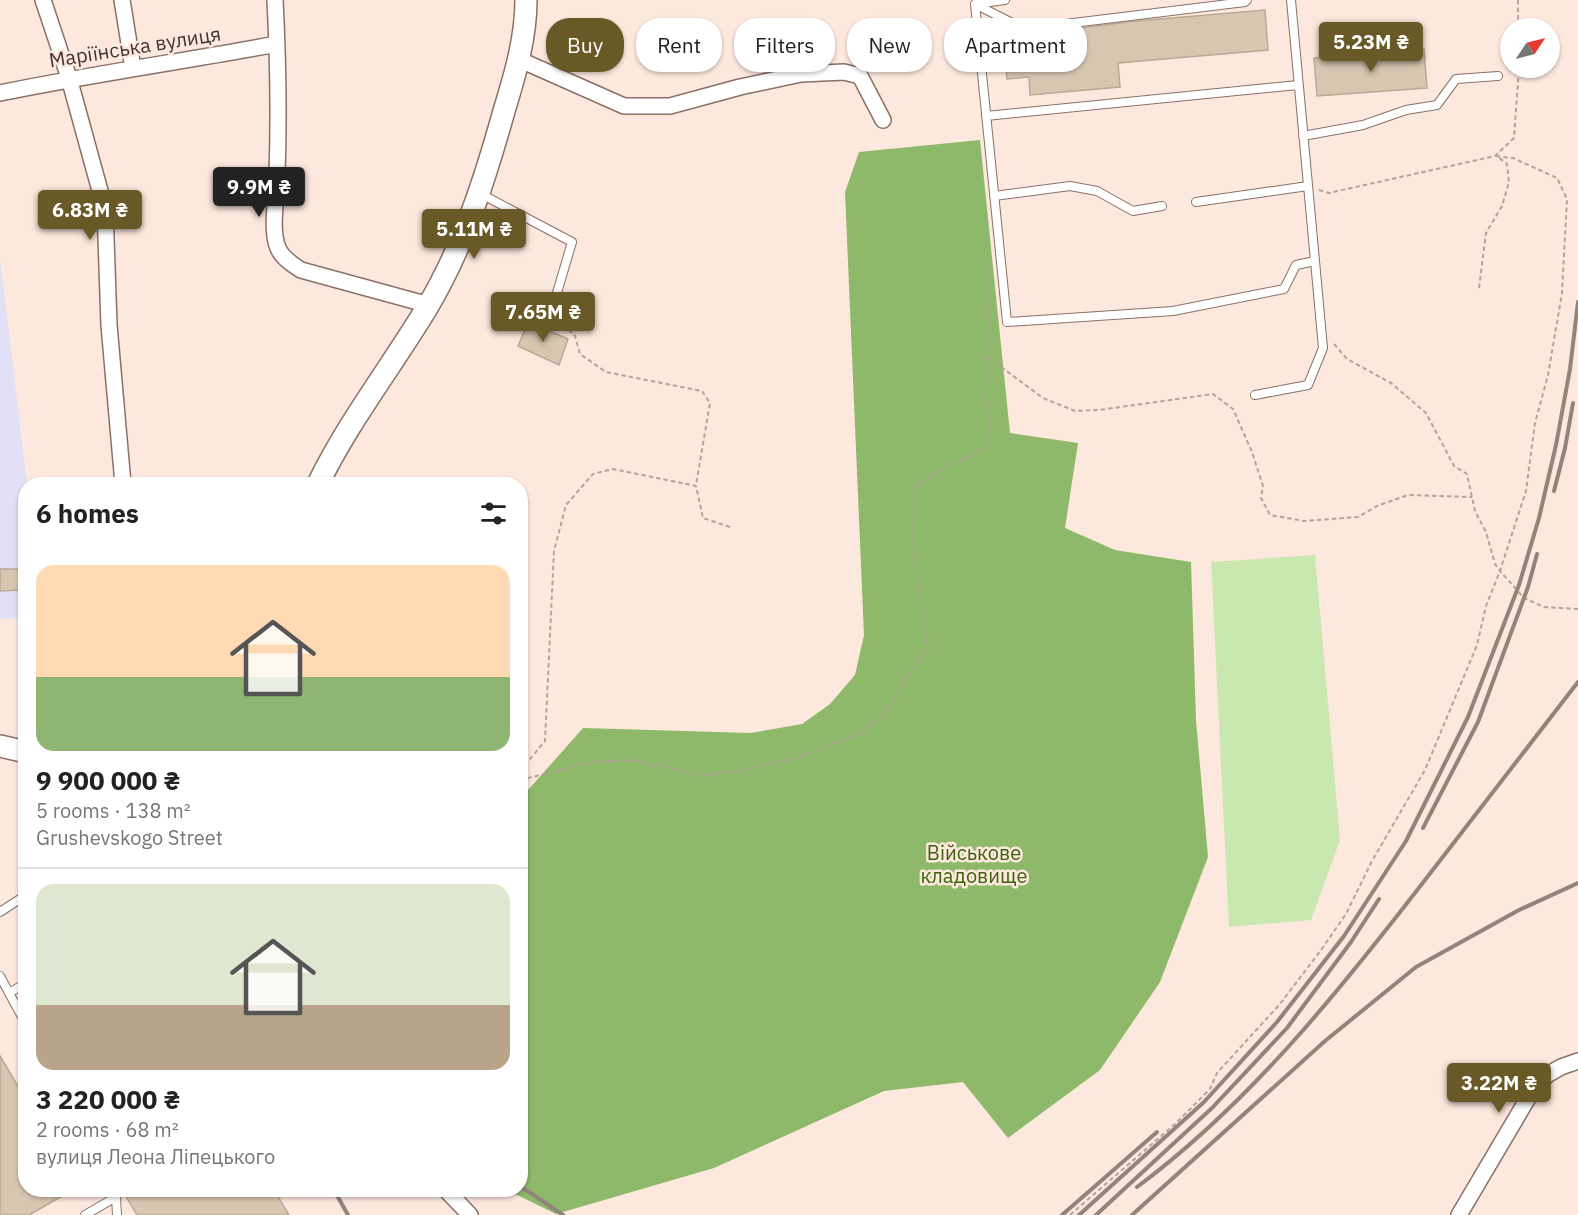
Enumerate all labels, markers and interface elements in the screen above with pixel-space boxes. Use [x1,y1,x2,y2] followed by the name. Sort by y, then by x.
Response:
[546,18,624,72] chip: Buy
[636,18,722,72] chip: Rent
[734,18,835,72] chip: Filters
[847,18,932,72] chip: New
[944,18,1087,72] chip: Apartment
[1500,18,1560,78] north arrow
[1500,18,1560,78] map controls
[47,20,223,73] street label: Маріїнська вулиця
[1316,22,1426,73] pin: 5.23M ₴
[1333,28,1409,55] text: 5.23M ₴
[210,167,308,218] pin: 9.9M ₴
[227,173,291,200] text: 9.9M ₴
[35,190,145,241] pin: 6.83M ₴
[52,196,128,223] text: 6.83M ₴
[419,209,529,260] pin: 5.11M ₴
[436,215,512,242] text: 5.11M ₴
[488,292,598,343] pin: 7.65M ₴
[505,298,581,325] text: 7.65M ₴
[36,496,139,530] text: 6 homes
[477,497,510,530] icon: filters
[219,604,327,712] icon: home
[36,763,180,797] text: 9 900 000 ₴
[36,797,191,824] text: 5 rooms · 138 m²
[36,824,223,851] text: Grushevskogo Street
[921,839,1028,889] park label: Військове кладовище
[219,923,327,1031] icon: home
[1444,1063,1554,1114] pin: 3.22M ₴
[1461,1069,1537,1096] text: 3.22M ₴
[36,1082,180,1116] text: 3 220 000 ₴
[36,1116,179,1143] text: 2 rooms · 68 m²
[36,1143,275,1170] text: вулиця Леона Ліпецького

